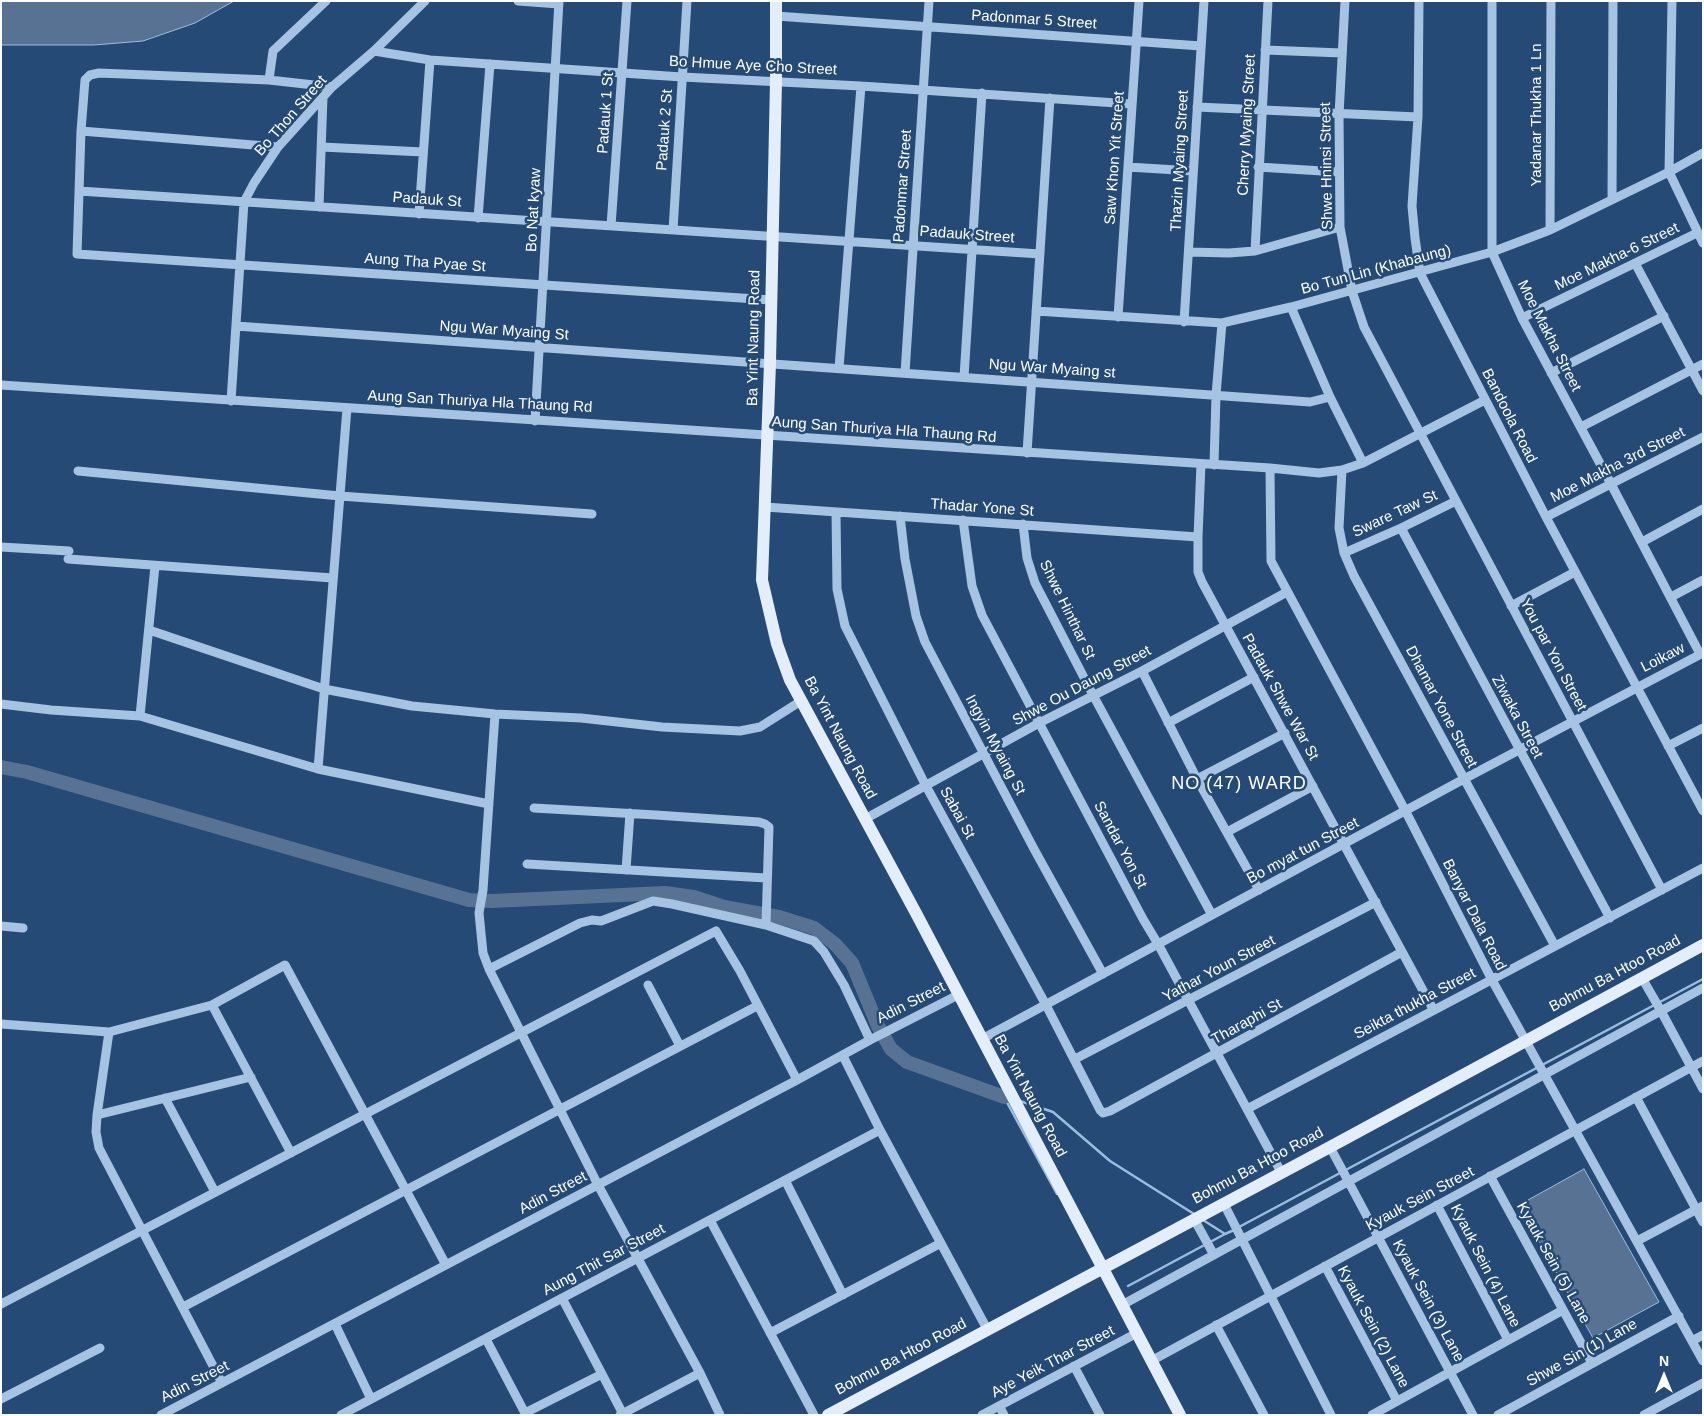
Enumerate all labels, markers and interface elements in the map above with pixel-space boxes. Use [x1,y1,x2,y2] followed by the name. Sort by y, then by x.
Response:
[971,7,1097,33] street label: Padonmar 5 Street
[1528,43,1546,187] street label: Yadanar Thukha 1 Ln
[669,53,837,79] street label: Bo Hmue Aye Cho Street
[1234,54,1260,196] street label: Cherry Myaing Street
[251,72,331,160] street label: Bo Thon Street
[594,72,618,154] street label: Padauk 1 St
[653,89,677,171] street label: Padauk 2 St
[1167,90,1193,232] street label: Thazin Myaing Street
[1101,91,1129,225] street label: Saw Khon Yit Street
[1317,102,1337,230] street label: Shwe Hninsi Street
[890,129,916,243] street label: Padonmar Street
[523,167,545,253] street label: Bo Nat kyaw
[392,189,462,211] street label: Padauk St
[1552,219,1682,295] street label: Moe Makha-6 Street
[919,223,1015,247] street label: Padauk Street
[1299,241,1453,299] street label: Bo Tun Lin (Khabaung)
[364,250,486,276] street label: Aung Tha Pyae St
[744,270,764,406] street label: Ba Yint Naung Road
[1513,277,1585,395] street label: Moe Makha Street
[439,318,569,344] street label: Ngu War Myaing St
[988,356,1116,382] street label: Ngu War Myaing st
[1478,366,1540,466] street label: Bandoola Road
[367,387,593,417] street label: Aung San Thuriya Hla Thaung Rd
[771,413,997,447] street label: Aung San Thuriya Hla Thaung Rd
[1548,423,1688,507] street label: Moe Makha 3rd Street
[1350,486,1440,542] street label: Sware Taw St
[930,495,1034,521] street label: Thadar Yone St
[1035,557,1099,663] street label: Shwe Hinthar St
[1516,596,1590,714] street label: You par Yon Street
[1238,631,1322,763] street label: Padauk Shwe War St
[1638,639,1688,677] street label: Loikaw
[1010,642,1154,730] street label: Shwe Ou Daung Street
[1401,643,1481,771] street label: Dhamar Yone Street
[1488,672,1546,762] street label: Ziwaka Street
[800,674,880,802] street label: Ba Yint Naung Road
[961,692,1029,798] street label: Ingyin Myaing St
[1170,773,1308,795] district label: NO (47) WARD
[935,784,979,842] street label: Sabai St
[1089,798,1151,892] street label: Sandar Yon St
[1244,814,1362,888] street label: Bo myat tun Street
[1438,856,1510,974] street label: Banyar Dala Road
[1160,932,1278,1006] street label: Yathar Youn Street
[1546,932,1684,1016] street label: Bohmu Ba Htoo Road
[1351,964,1479,1044] street label: Seikta thukha Street
[874,978,948,1028] street label: Adin Street
[1209,995,1285,1049] street label: Tharaphi St
[990,1032,1070,1160] street label: Ba Yint Naung Road
[1189,1124,1327,1208] street label: Bohmu Ba Htoo Road
[1363,1163,1477,1235] street label: Kyauk Sein Street
[516,1168,590,1218] street label: Adin Street
[1512,1199,1594,1327] street label: Kyauk Sein (5) Lane
[1446,1201,1524,1331] street label: Kyauk Sein (4) Lane
[540,1220,668,1300] street label: Aung Thit Sar Street
[1388,1237,1468,1365] street label: Kyauk Sein (3) Lane
[1333,1263,1413,1391] street label: Kyauk Sein (2) Lane
[832,1315,970,1399] street label: Bohmu Ba Htoo Road
[1524,1315,1640,1391] street label: Shwe Sin (1) Lane
[988,1322,1118,1402] street label: Aye Yeik Thar Street
[1639,1351,1689,1401] north arrow
[1659,1353,1669,1369] text: N
[158,1357,232,1407] street label: Adin Street

